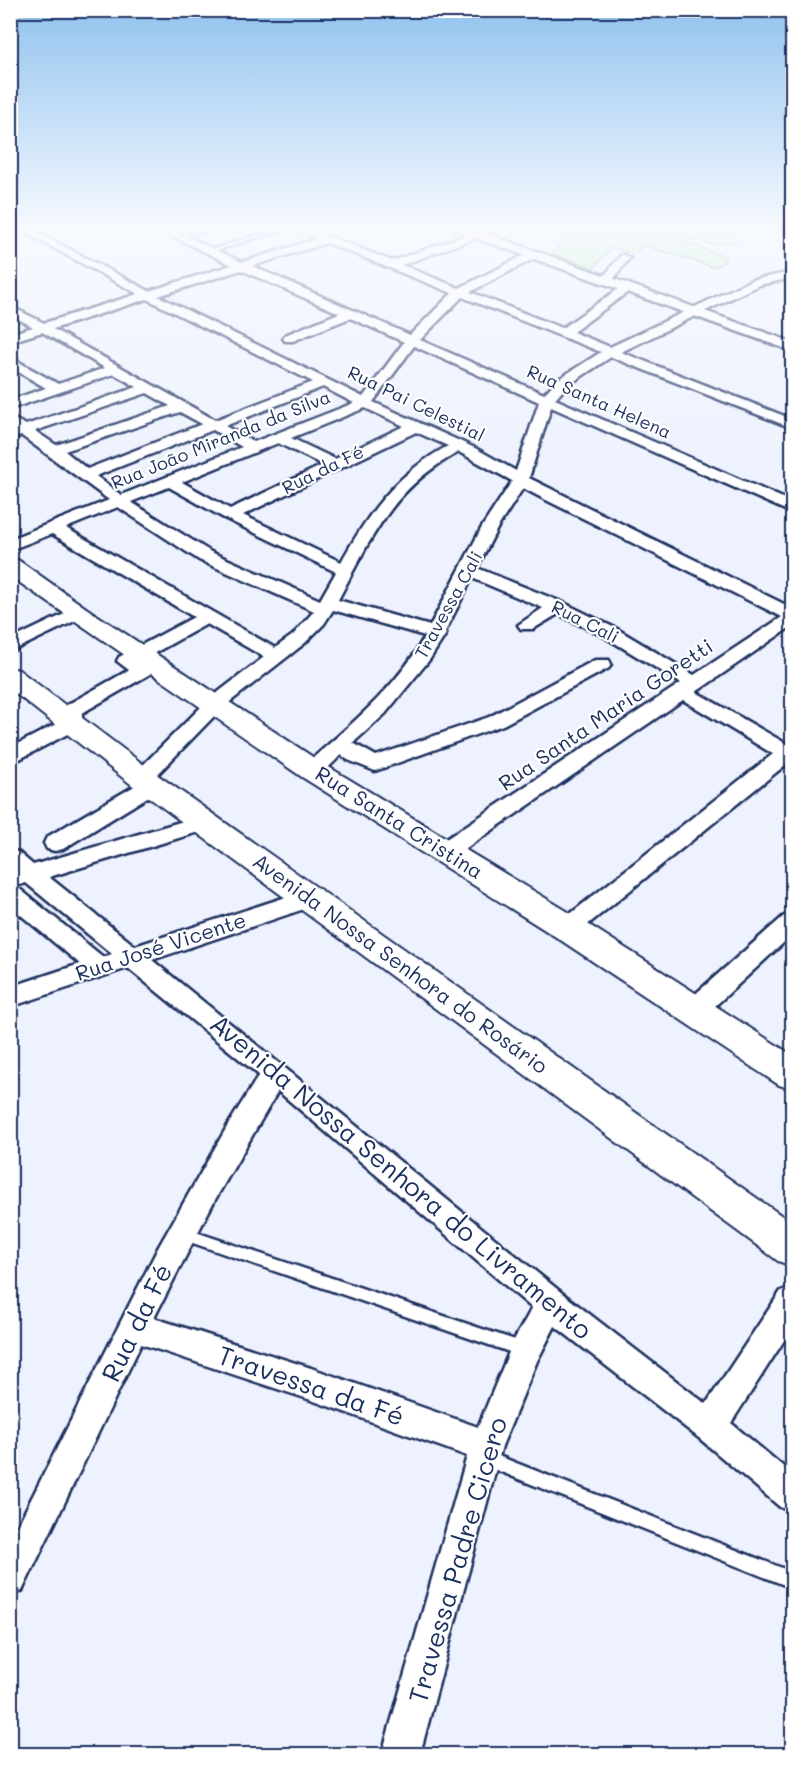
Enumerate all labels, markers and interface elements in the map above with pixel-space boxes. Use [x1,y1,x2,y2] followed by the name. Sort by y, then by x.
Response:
[524,359,675,444] street label: Rua Santa Helena
[344,360,489,447] street label: Rua Pai Celestial
[108,384,334,494] street label: Rua João Miranda da Silva
[278,439,367,499] street label: Rua da Fé
[409,546,488,663] street label: Travessa Cali
[548,594,623,648] street label: Rua Cali
[493,632,718,796] street label: Rua Santa Maria Goretti
[311,759,489,884] street label: Rua Santa Cristina
[248,847,554,1079] street label: Avenida Nossa Senhora do Rosário
[72,905,249,986] street label: Rua José Vicente
[204,1006,600,1346] street label: Avenida Nossa Senhora do Livramento
[93,1258,179,1387] street label: Rua da Fé
[214,1337,409,1433] street label: Travessa da Fé
[400,1413,514,1707] street label: Travessa Padre Cicero

